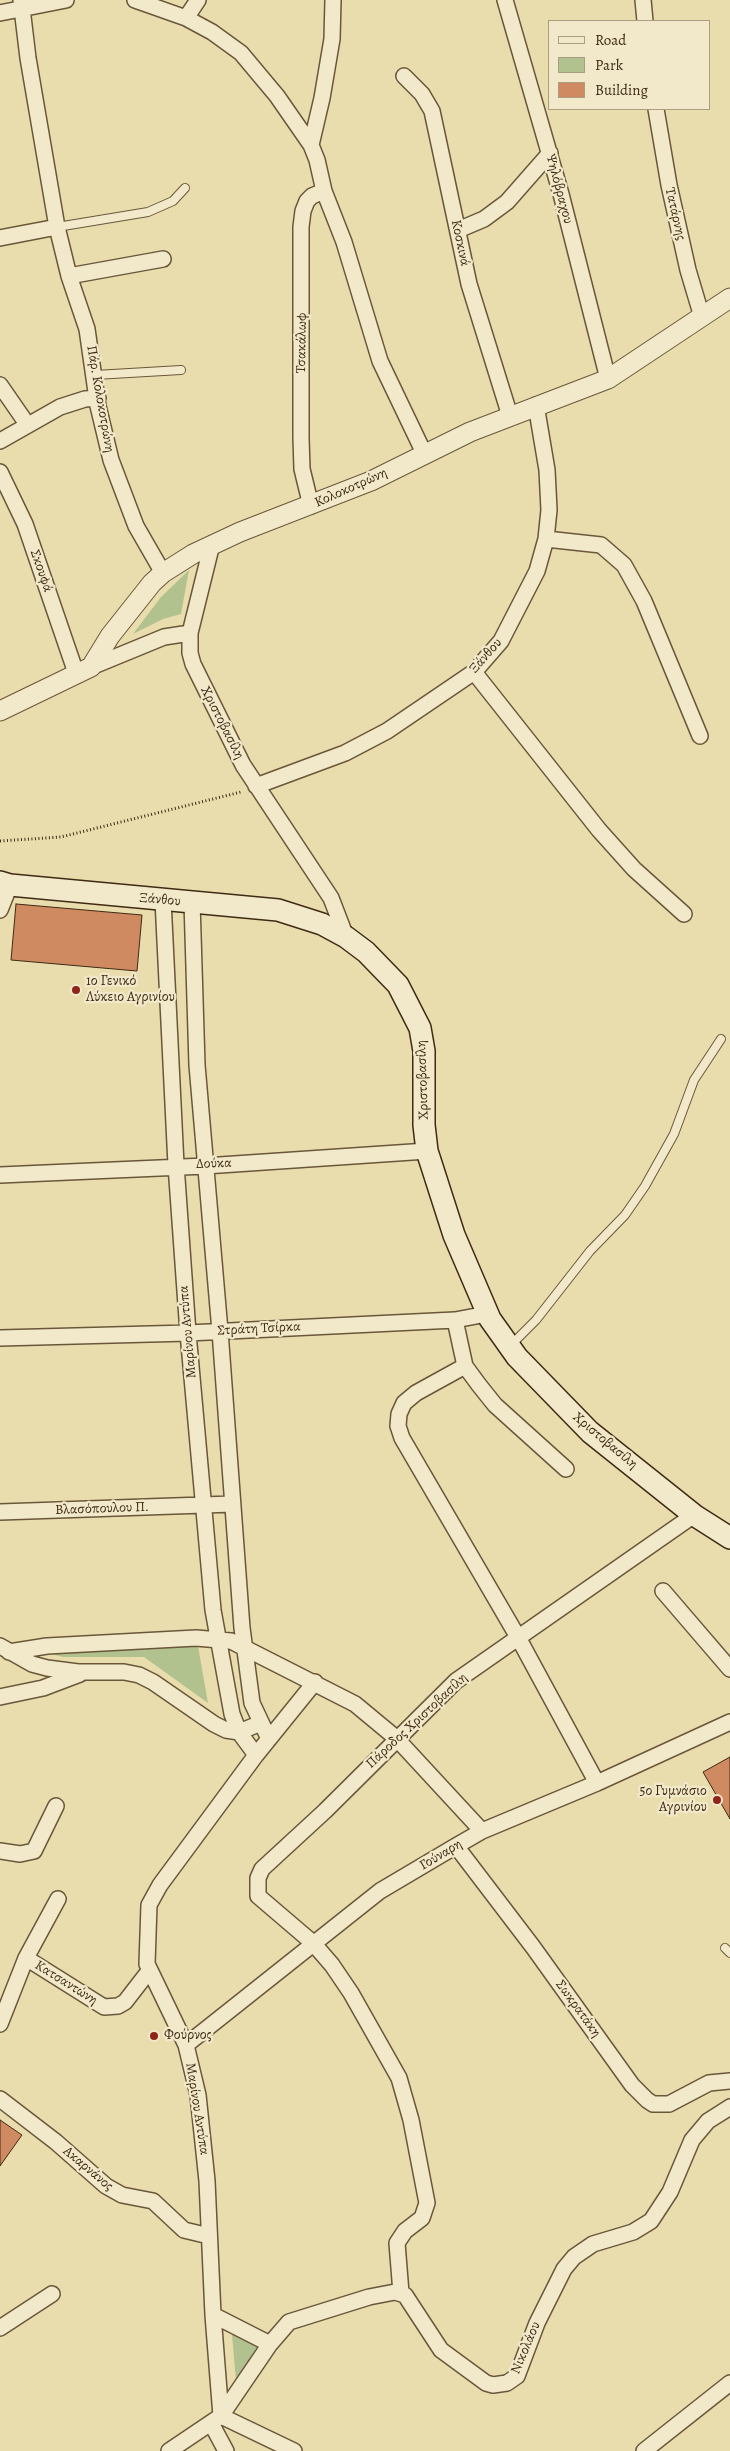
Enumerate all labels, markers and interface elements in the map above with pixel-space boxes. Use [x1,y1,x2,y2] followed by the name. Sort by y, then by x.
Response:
[548,20,710,110] legend
[595,30,626,50] text: Road
[595,55,623,75] text: Park
[595,80,648,100] text: Building
[542,152,576,226] street label: Ψηλόβραχου
[661,186,689,242] street label: Τατάρνης
[447,218,473,268] street label: Κοσκινά
[293,313,311,373] street label: Τσακάλωφ
[82,344,118,454] street label: Πάρ. Κολοκοτρώνη
[312,465,390,511] street label: Κολοκοτρώνη
[26,548,56,594] street label: Σκουφά
[466,635,506,677] street label: Ξάνθου
[196,684,248,762] street label: Χριστοβασίλη
[139,890,181,910] street label: Ξάνθου
[86,974,175,1006] place label: 1ο Γενικό Λύκειο Αγρινίου
[70,984,82,996] marker: 1ο Γενικό Λύκειο Αγρινίου
[413,1040,433,1120] street label: Χριστοβασίλη
[196,1155,232,1173] street label: Δούκα
[176,1285,200,1379] street label: Μαρίνου Αντύπα
[217,1318,301,1340] street label: Στράτη Τσίρκα
[569,1409,641,1473] street label: Χριστοβασίλη
[55,1499,149,1519] street label: Βλασόπουλου Π.
[363,1670,471,1772] street label: Πάροδος Χριστοβασίλη
[639,1784,707,1816] place label: 5ο Γυμνάσιο Αγρινίου
[711,1794,723,1806] marker: 5ο Γυμνάσιο Αγρινίου
[417,1836,465,1874] street label: Γούναρη
[31,1957,101,2009] street label: Κατσαντώνη
[552,1977,604,2041] street label: Σωκρατάκη
[164,2028,212,2044] place label: Φούρνος
[148,2030,160,2042] marker: Φούρνος
[181,2062,213,2156] street label: Μαρίνου Αντύπα
[59,2143,117,2195] street label: Ακαρνάνος
[507,2319,545,2377] street label: Νικολάου

